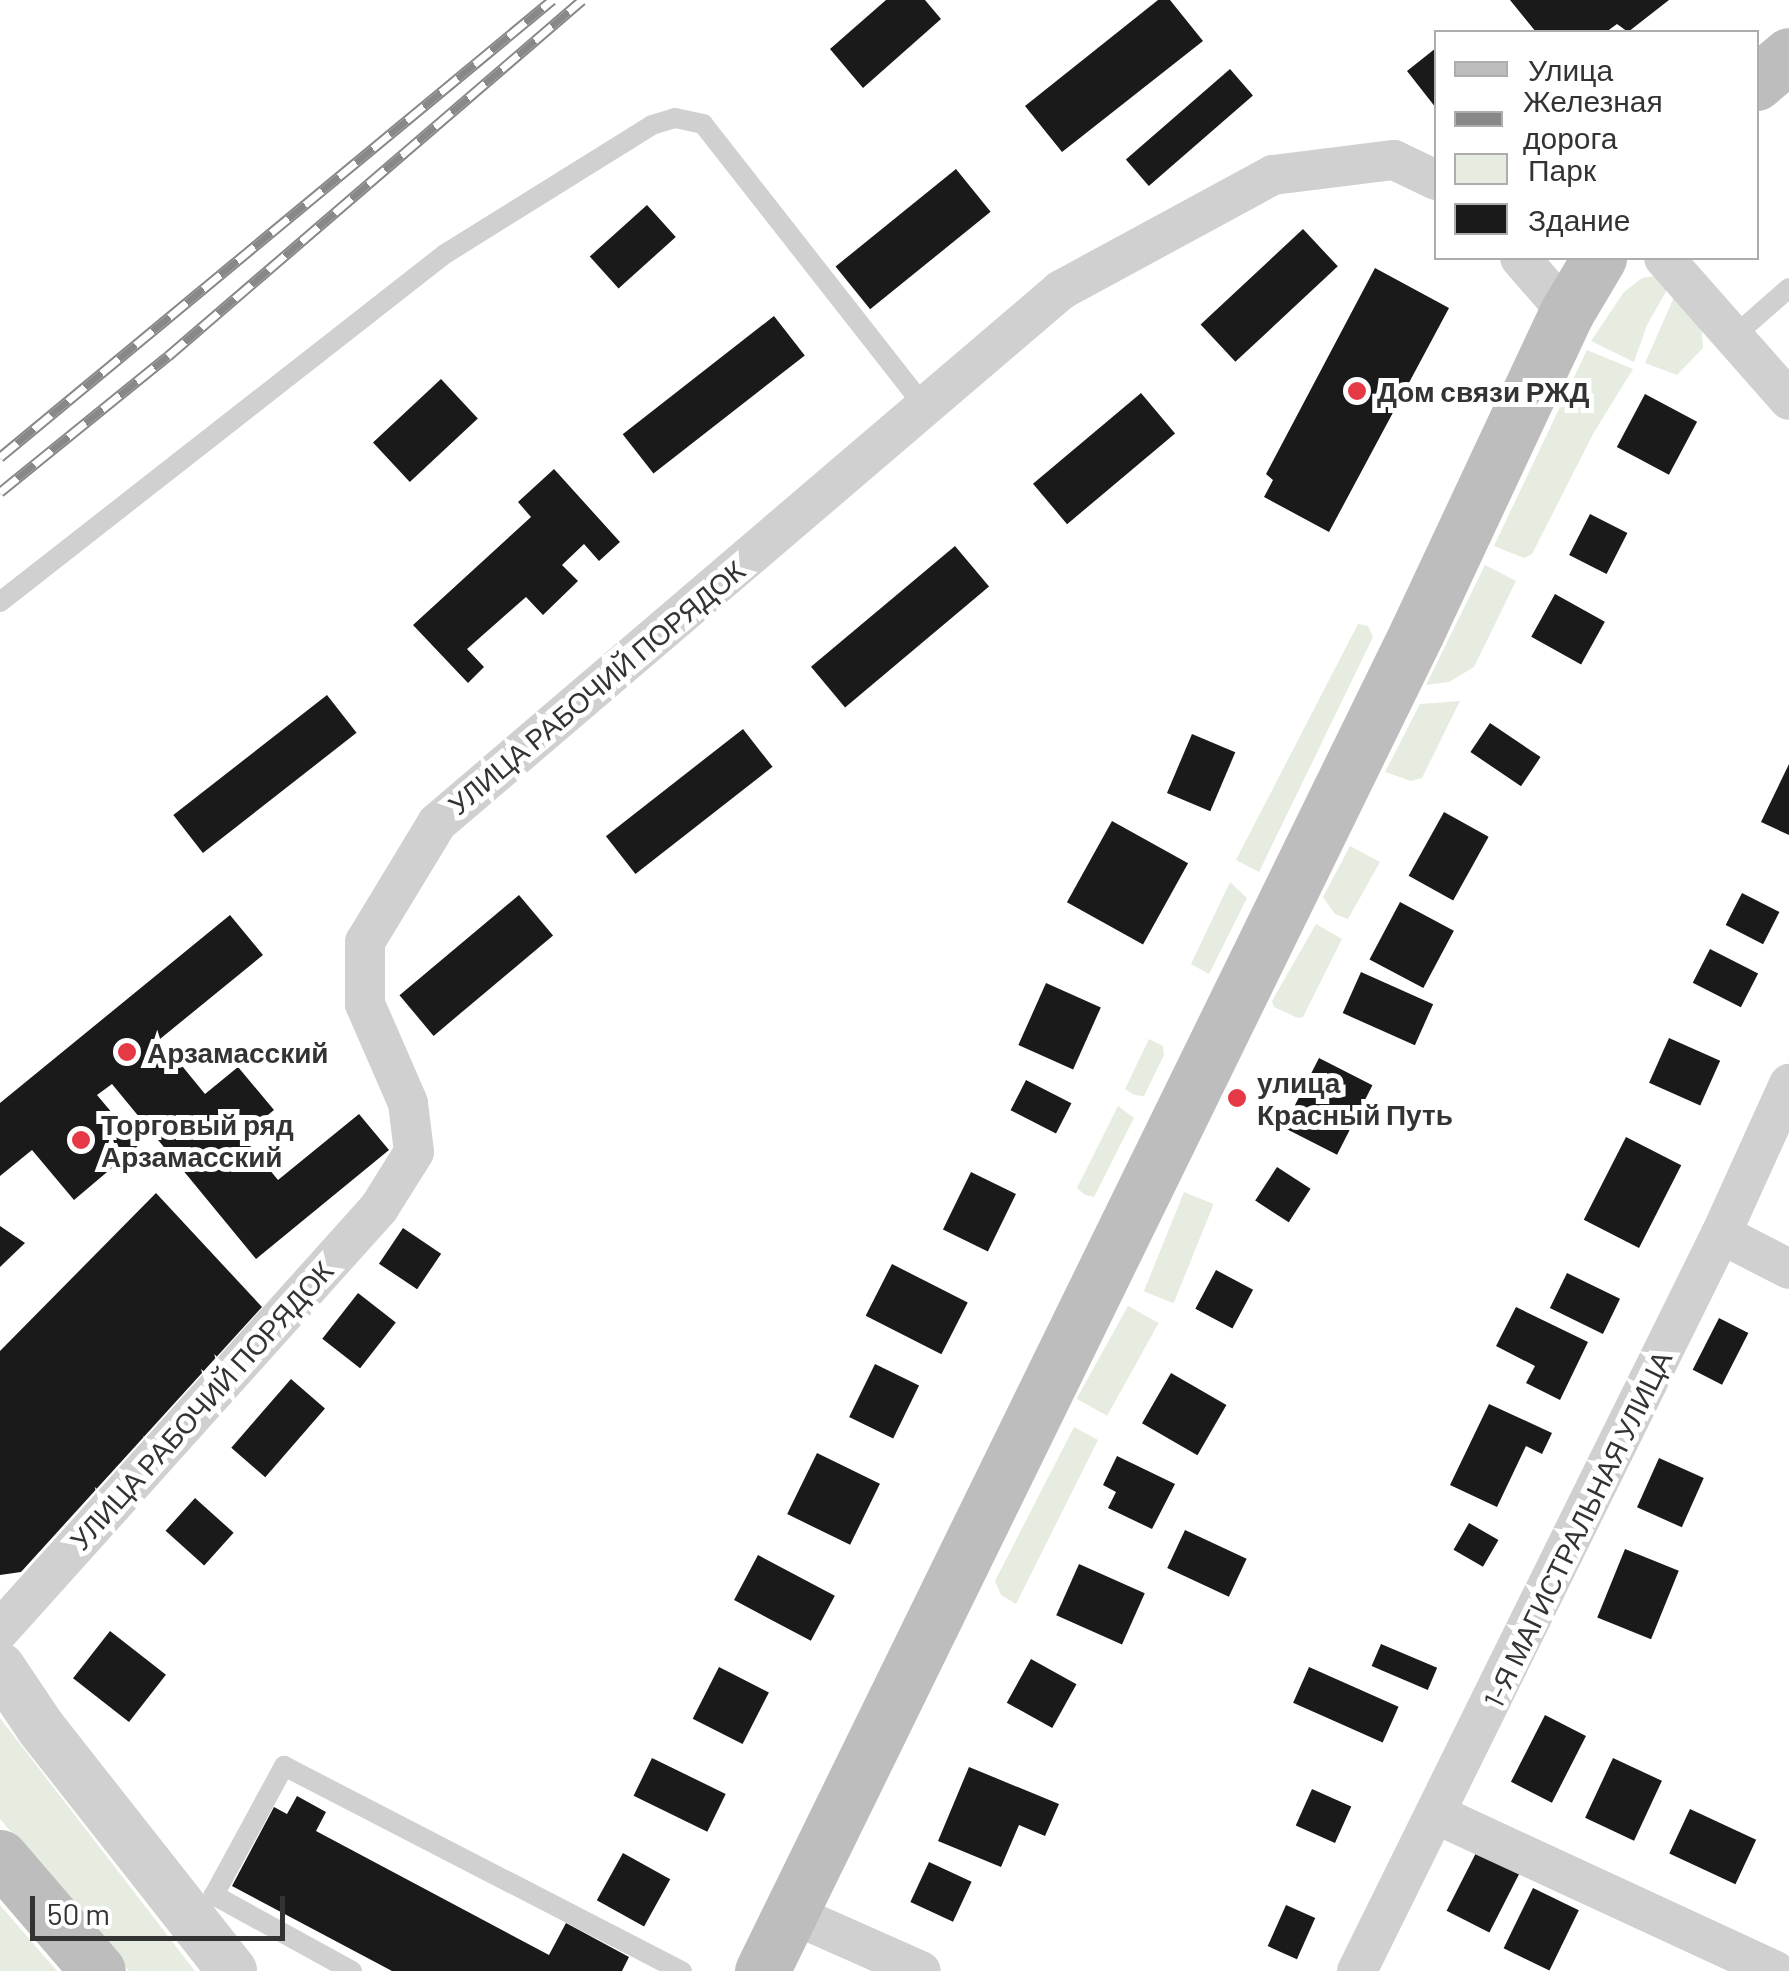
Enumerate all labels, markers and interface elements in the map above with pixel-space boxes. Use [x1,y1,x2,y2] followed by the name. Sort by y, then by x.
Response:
[1434,30,1759,260] legend
[1528,51,1613,87] text: Улица
[1523,82,1663,155] text: Железная дорога
[1528,151,1596,187] text: Парк
[1528,201,1630,237] text: Здание
[1377,374,1589,408] place label: Дом связи РЖД
[1346,380,1368,402] marker: Дом связи РЖД
[441,553,751,821] street label: УЛИЦА РАБОЧИЙ ПОРЯДОК
[147,1035,329,1069] place label: Арзамасский
[116,1041,138,1063] marker: Арзамасский
[1257,1065,1453,1131] place label: улица Красный Путь
[1226,1087,1248,1109] marker: улица Красный Путь
[101,1107,294,1173] place label: Торговый ряд Арзамасский
[70,1129,92,1151] marker: Торговый ряд Арзамасский
[62,1254,340,1556] street label: УЛИЦА РАБОЧИЙ ПОРЯДОК
[1476,1345,1678,1713] street label: 1-Я МАГИСТРАЛЬНАЯ УЛИЦА
[35,1876,290,1938] scale bar
[47,1895,110,1931] text: 50 m

